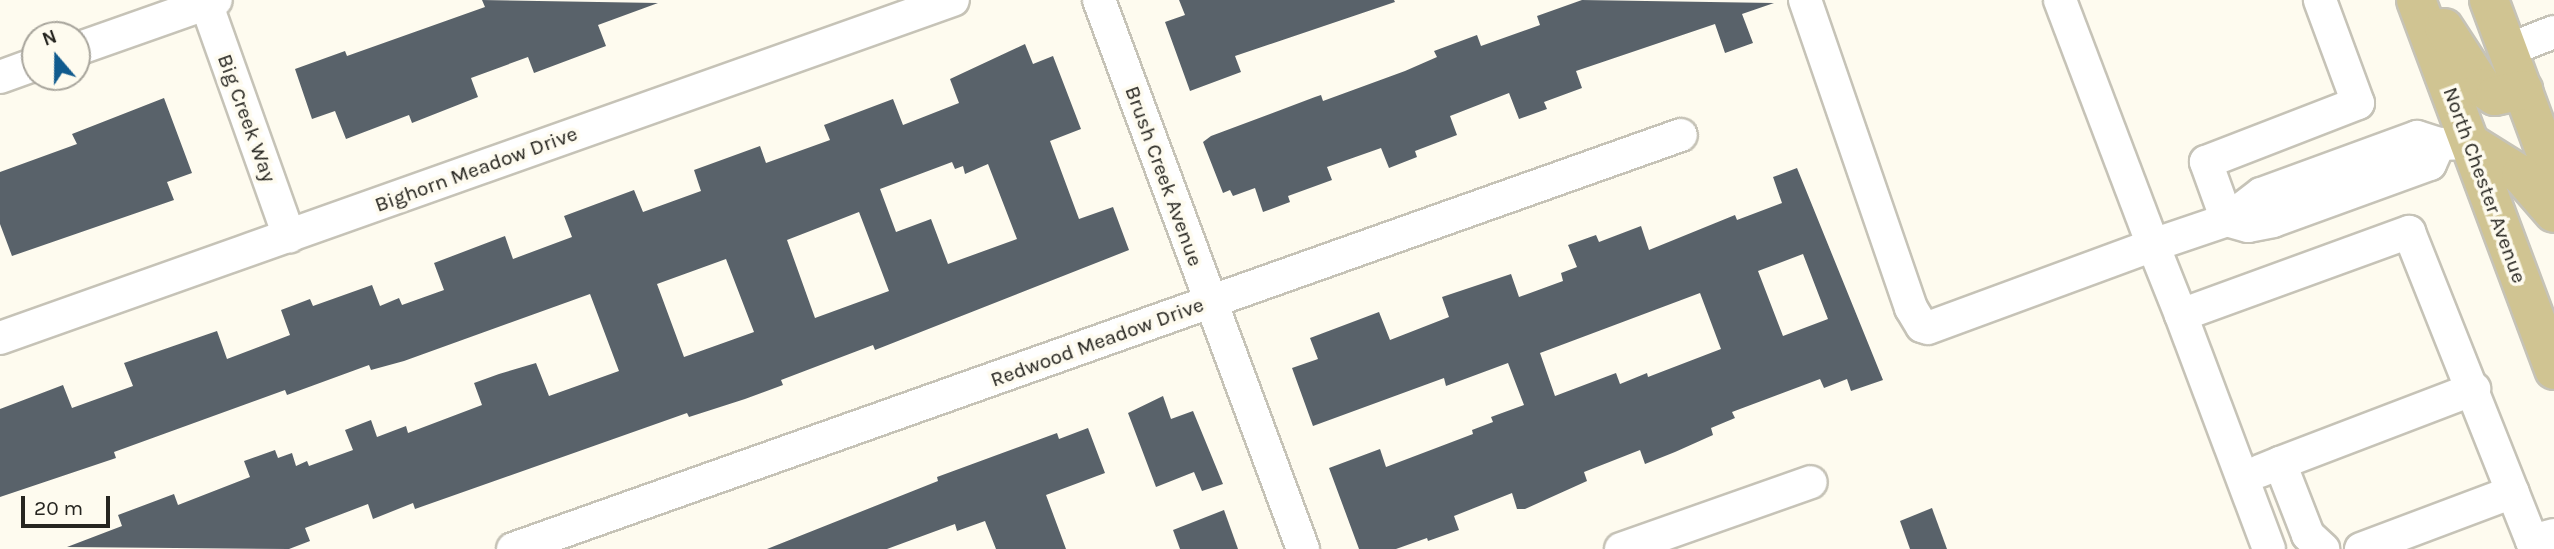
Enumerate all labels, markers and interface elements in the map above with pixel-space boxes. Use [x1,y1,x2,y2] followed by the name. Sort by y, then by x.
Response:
[21,21,91,91] north arrow
[39,25,60,51] text: N
[212,51,282,185] street label: Big Creek Way
[1120,82,1208,270] street label: Brush Creek Avenue
[2438,84,2532,286] street label: North Chester Avenue
[371,121,581,217] street label: Bighorn Meadow Drive
[987,292,1207,392] street label: Redwood Meadow Drive
[24,482,114,526] scale bar
[34,496,83,520] text: 20 m

